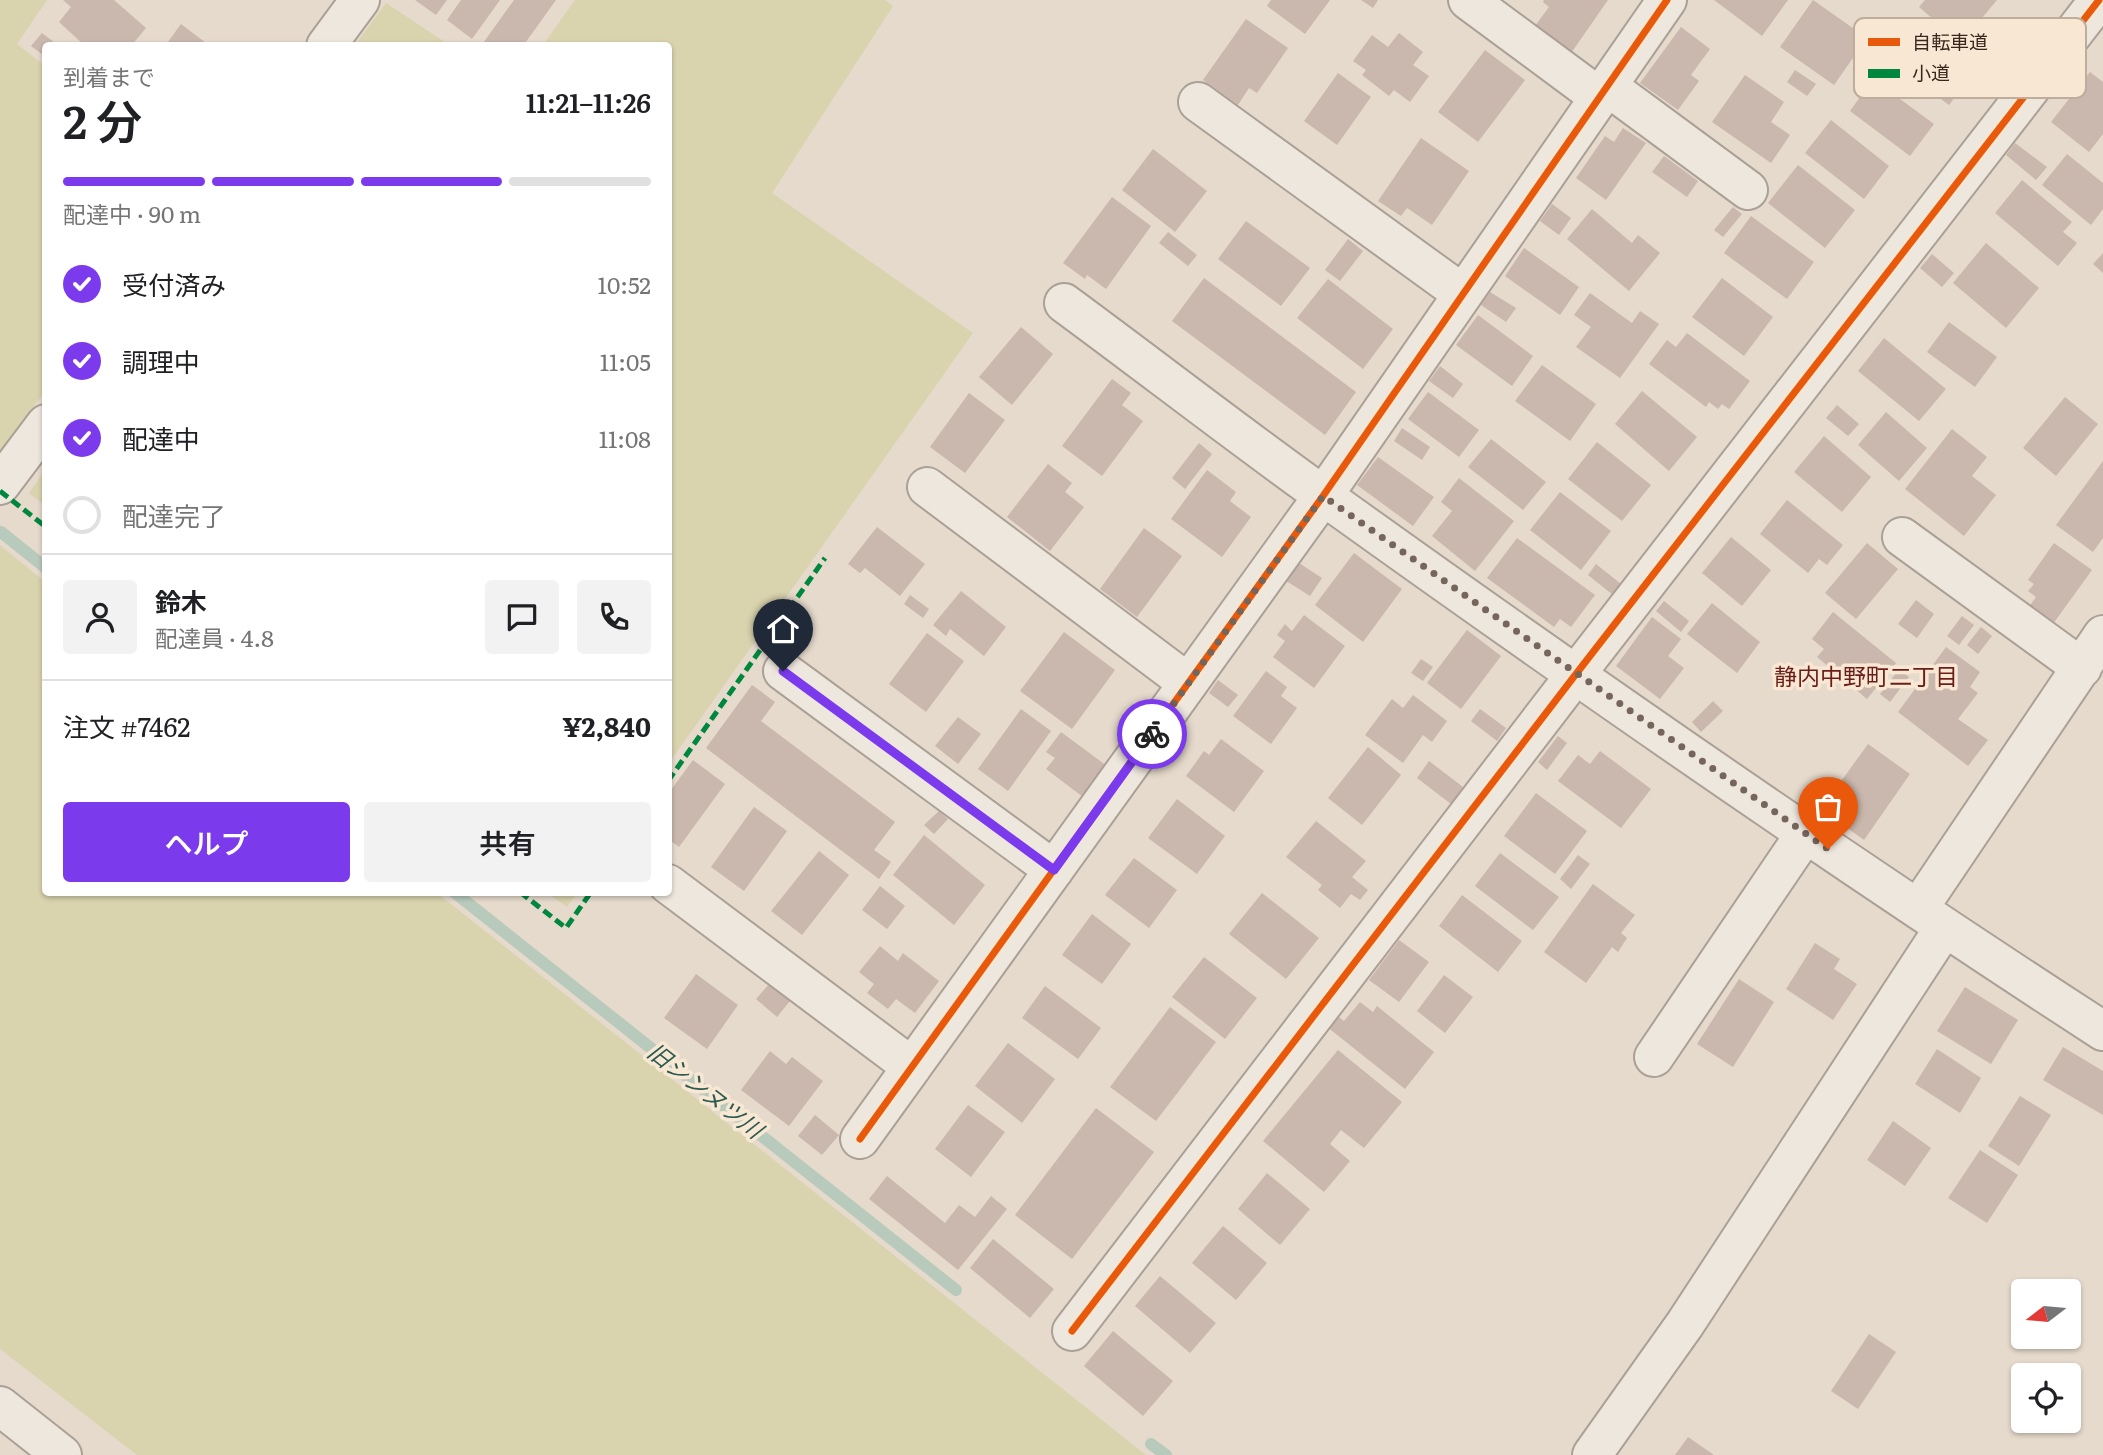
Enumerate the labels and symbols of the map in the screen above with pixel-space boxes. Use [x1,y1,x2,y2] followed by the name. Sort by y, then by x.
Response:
[1854,18,2086,98] legend
[1912,27,1988,55] text: 自転車道
[1912,58,1950,86] text: 小道
[753,599,813,671] pin
[1774,658,1958,692] district label: 静内中野町二丁目
[1117,699,1187,769] courier
[1798,777,1858,849] pin
[641,1034,773,1147] water label: 旧シンヌツ川
[2011,1279,2081,1349] north arrow

